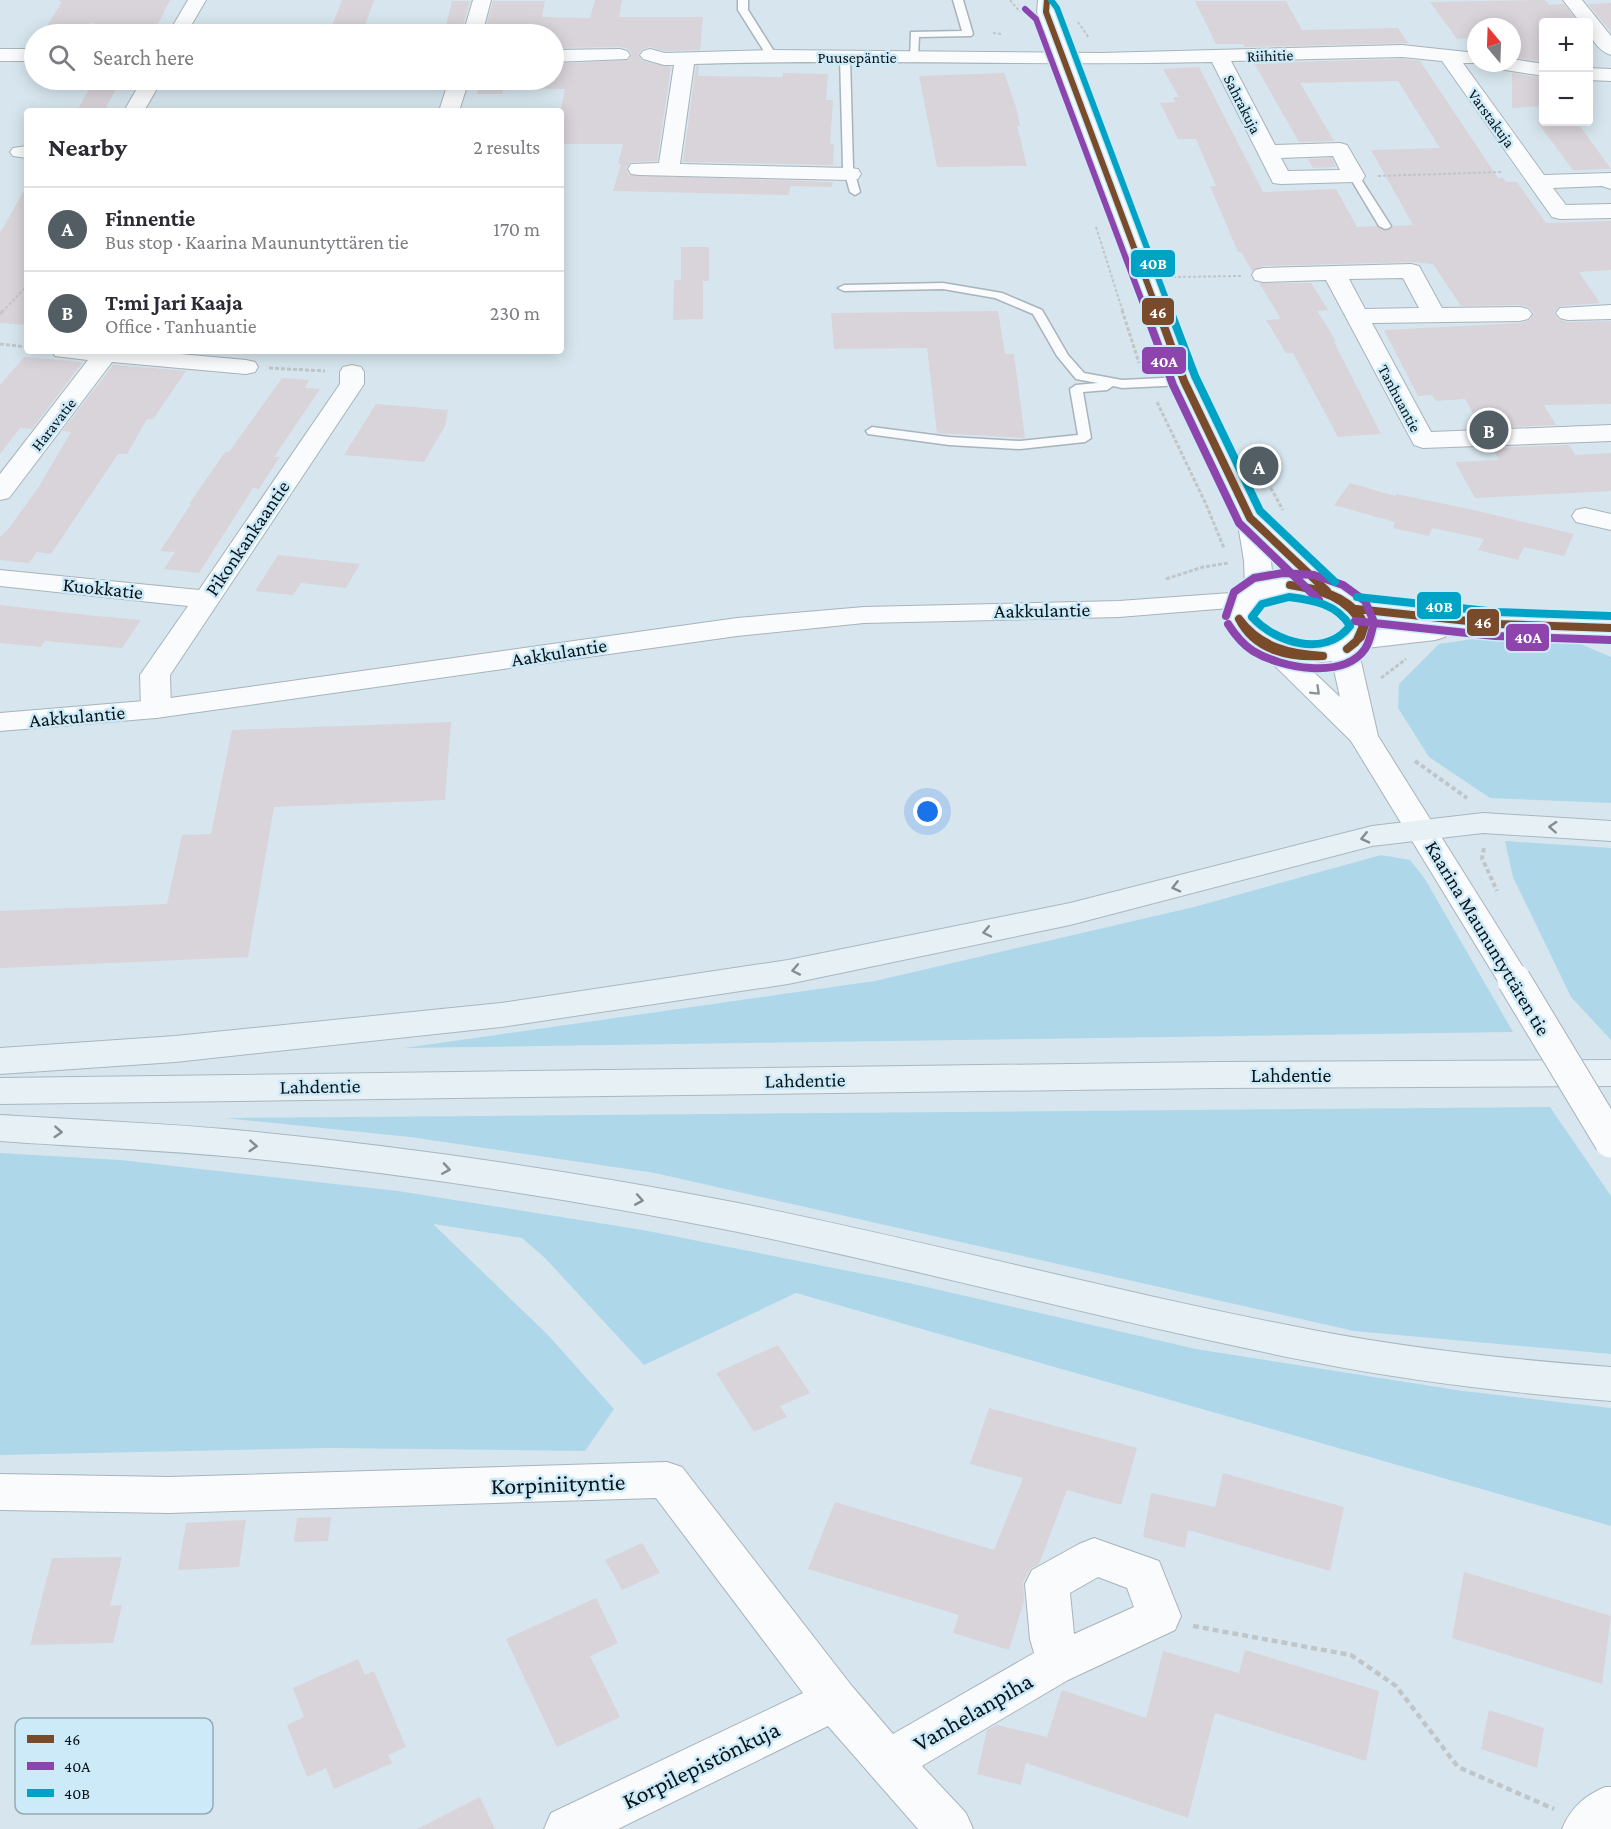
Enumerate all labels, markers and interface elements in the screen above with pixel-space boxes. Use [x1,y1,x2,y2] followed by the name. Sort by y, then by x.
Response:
[1467,18,1521,72] north arrow
[1539,18,1593,126] map controls
[1539,18,1593,72] button: +
[24,24,564,90] search box
[45,41,78,74] icon: search
[93,45,194,70] text: Search here
[1246,46,1294,65] street label: Riihitie
[817,49,897,67] street label: Puusepäntie
[1220,72,1265,137] street label: Sahrakuja
[1539,72,1593,126] button: −
[1464,86,1519,152] street label: Varstakuja
[48,133,127,162] text: Nearby
[473,136,540,158] text: 2 results
[105,206,195,231] text: Finnentie
[62,218,73,240] text: A
[493,218,540,240] text: 170 m
[105,231,408,253] text: Bus stop · Kaarina Maununtyttären tie
[1130,249,1176,278] line badge: 40B
[1139,255,1167,272] text: 40B
[105,290,243,315] text: T:mi Jari Kaaja
[1141,297,1175,326] line badge: 46
[62,302,73,324] text: B
[490,302,540,324] text: 230 m
[1149,304,1167,321] text: 46
[105,315,256,337] text: Office · Tanhuantie
[1141,346,1187,375] line badge: 40A
[1150,353,1178,370] text: 40A
[1375,362,1424,435] street label: Tanhuantie
[28,395,79,454] street label: Haravatie
[1470,408,1508,452] pin: B
[1240,444,1278,488] pin: A
[200,476,294,600] street label: Pikonkankaantie
[62,573,144,603] street label: Kuokkatie
[1416,591,1462,620] line badge: 40B
[994,598,1090,622] street label: Aakkulantie
[1425,598,1453,615] text: 40B
[1466,608,1500,637] line badge: 46
[1474,614,1492,631] text: 46
[1505,623,1550,652] line badge: 40A
[1514,629,1542,646] text: 40A
[510,634,608,670] street label: Aakkulantie
[1308,683,1319,694] one-way arrow
[28,701,126,731] street label: Aakkulantie
[913,797,942,826] your location
[1548,821,1557,834] one-way arrow
[1360,830,1370,843] one-way arrow
[1420,837,1555,1040] street label: Kaarina Maununtyttären tie
[1172,879,1182,892] one-way arrow
[982,924,992,937] one-way arrow
[791,963,801,976] one-way arrow
[1251,1064,1332,1086] street label: Lahdentie
[764,1068,846,1092] street label: Lahdentie
[279,1074,361,1098] street label: Lahdentie
[54,1125,63,1138] one-way arrow
[248,1139,257,1152] one-way arrow
[441,1162,451,1175] one-way arrow
[634,1194,644,1206] one-way arrow
[490,1468,626,1499] street label: Korpiniityntie
[908,1667,1037,1757] street label: Vanhelanpiha
[618,1715,784,1814] street label: Korpilepistönkuja
[15,1718,213,1814] legend
[64,1731,80,1748] text: 46
[64,1758,91,1775] text: 40A
[64,1785,90,1802] text: 40B

